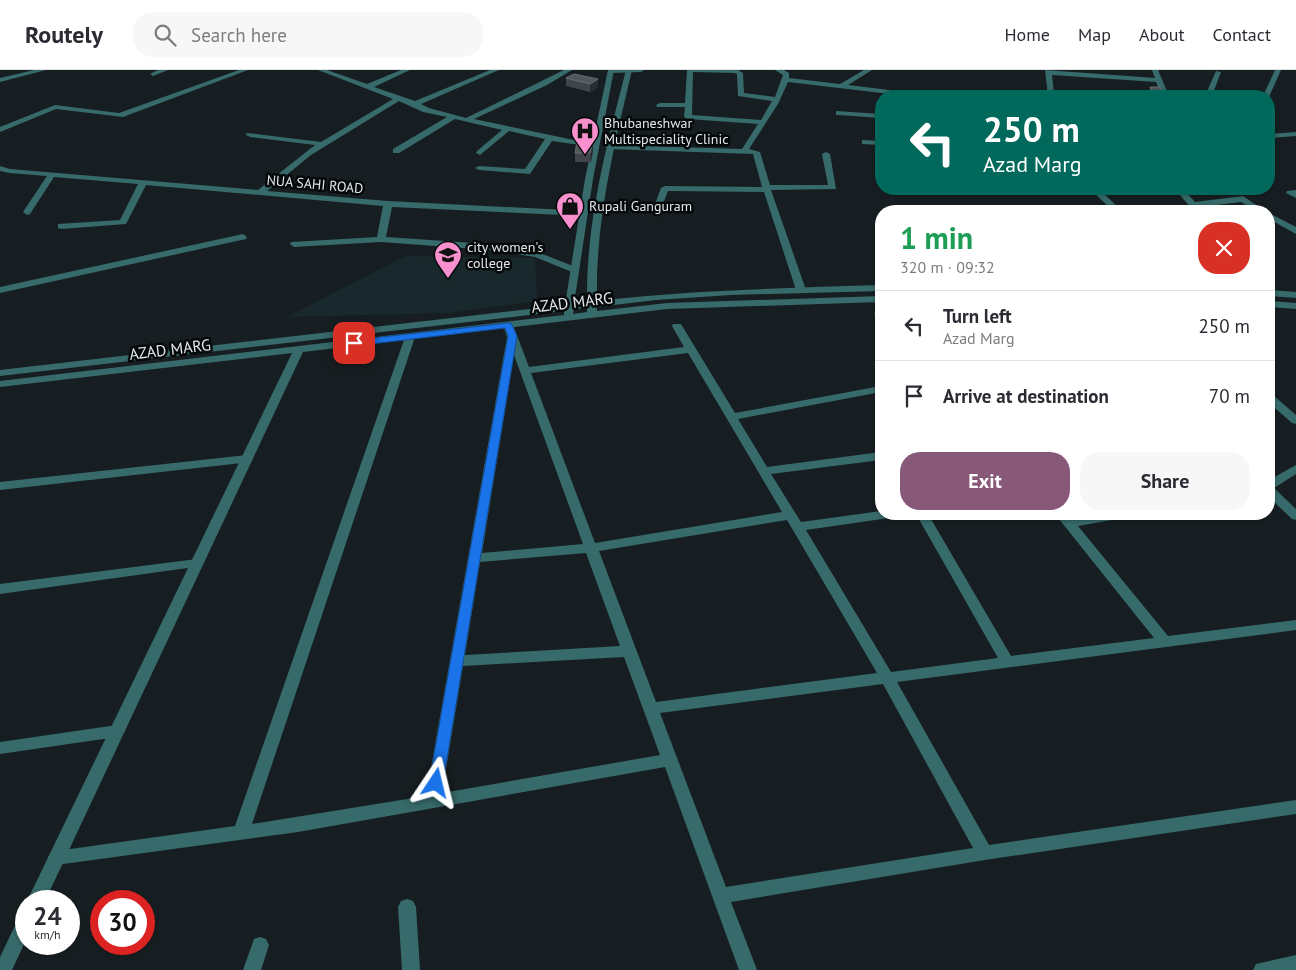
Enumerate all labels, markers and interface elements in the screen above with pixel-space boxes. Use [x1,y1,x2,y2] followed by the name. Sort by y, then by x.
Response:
[133,12,483,57] search box
[25,19,103,50] text: Routely
[151,21,179,49] icon: search
[191,23,287,47] text: Search here
[1004,23,1050,46] text: Home
[1078,23,1111,46] text: Map
[1139,23,1185,46] text: About
[1213,23,1271,46] text: Contact
[983,106,1080,152] text: 250 m
[900,110,965,175] icon: left
[604,114,729,148] place label: Bhubaneshwar Multispeciality Clinic
[570,116,600,155] hospital icon: Bhubaneshwar Multispeciality Clinic
[983,150,1081,178] text: Azad Marg
[266,171,364,197] street label: NUA SAHI ROAD
[555,191,585,230] shop icon: Rupali Ganguram
[589,197,692,215] place label: Rupali Ganguram
[900,218,973,257] text: 1 min
[1198,222,1250,274] button: close
[467,238,544,272] place label: city women's college
[433,240,463,279] school or university icon: city women's college
[900,257,995,277] text: 320 m · 09:32
[530,287,614,317] street label: AZAD MARG
[943,304,1012,328] text: Turn left
[900,312,928,340] icon: left
[1198,314,1250,338] text: 250 m
[333,322,375,364] pin
[943,328,1015,348] text: Azad Marg
[340,329,368,357] icon: arrive
[128,334,212,364] street label: AZAD MARG
[900,382,928,410] icon: arrive
[943,384,1109,408] text: Arrive at destination
[1209,384,1250,408] text: 70 m
[900,452,1070,510] button: Exit
[1080,452,1250,510] button: Share
[409,756,461,808] position arrow
[90,890,155,955] speed limit sign: 30
[33,900,62,932] text: 24
[34,927,61,942] text: km/h

